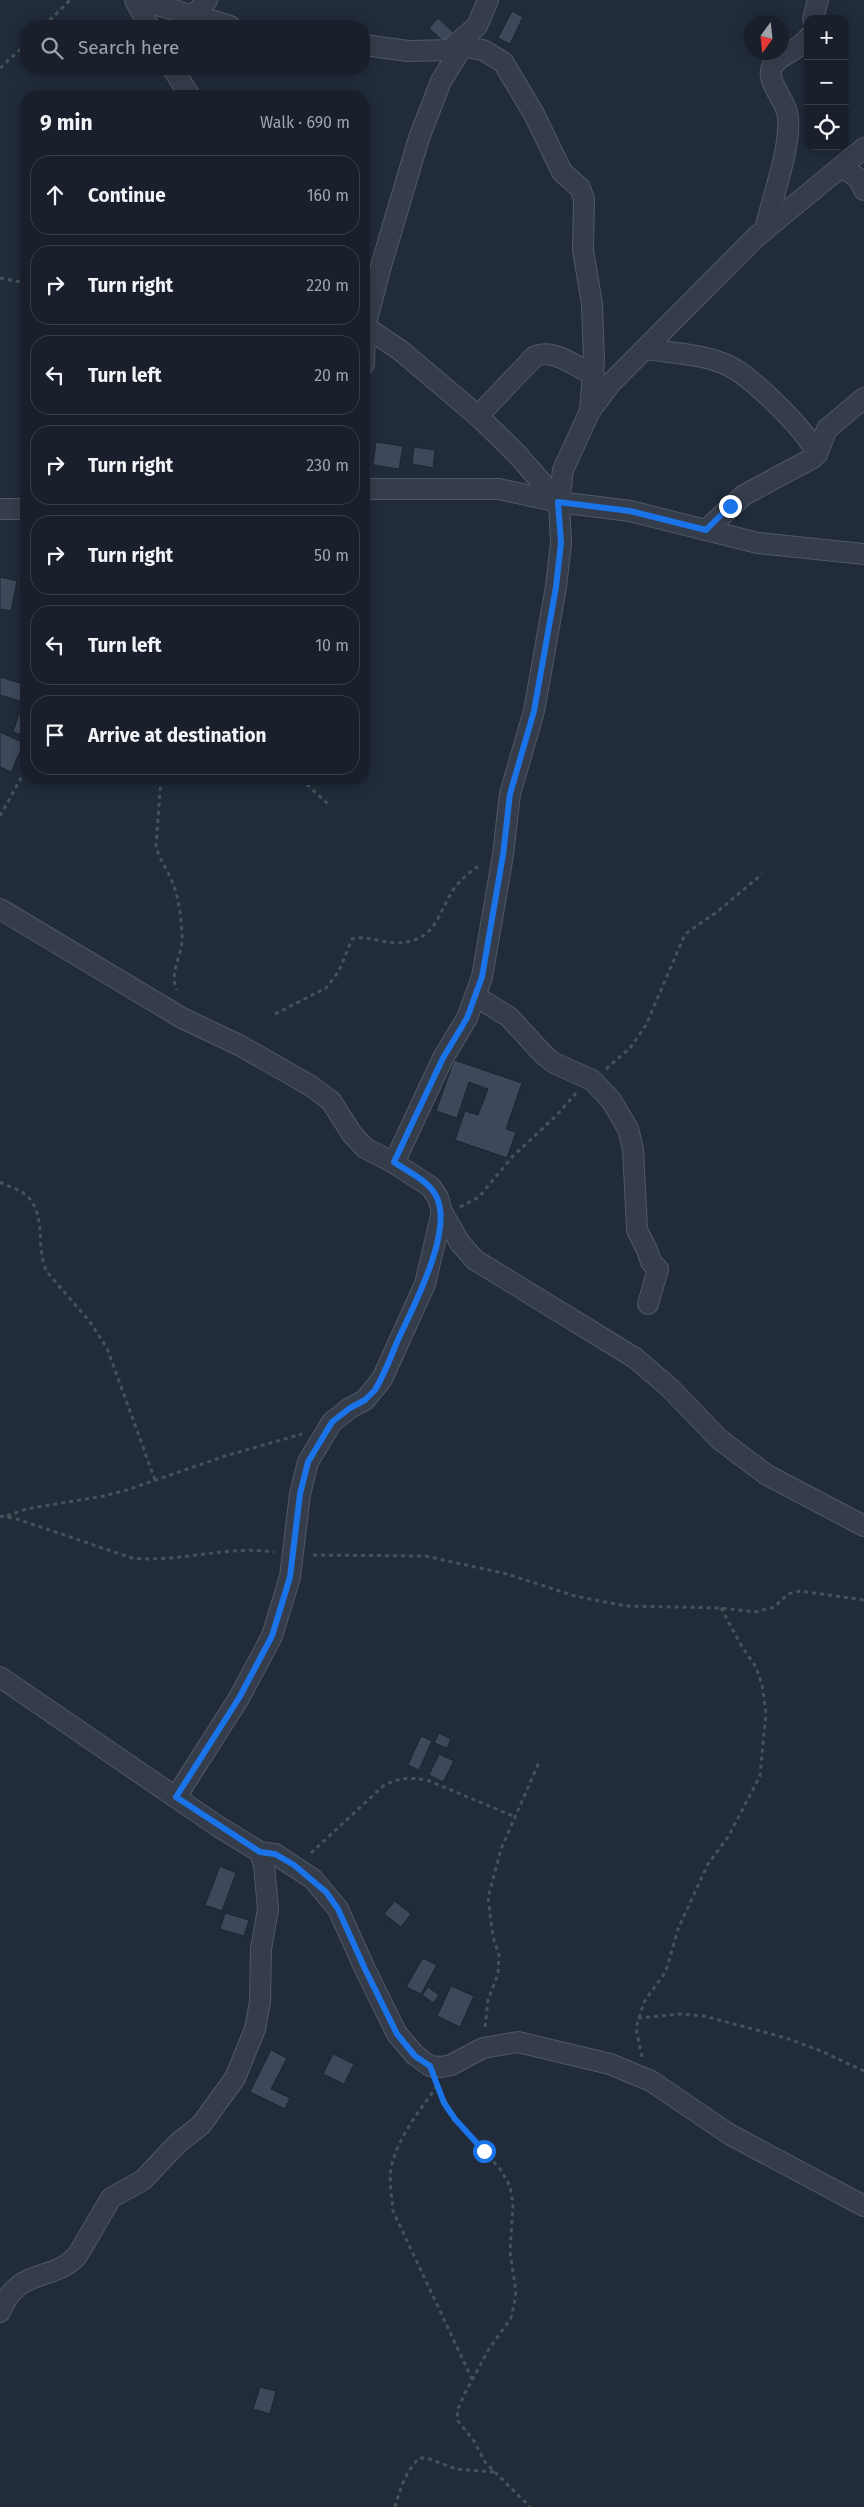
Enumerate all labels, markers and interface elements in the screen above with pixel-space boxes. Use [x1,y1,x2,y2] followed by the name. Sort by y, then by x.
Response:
[744,15,789,60] north arrow
[804,15,849,150] map controls
[804,15,849,60] button: +
[20,20,370,75] search box
[38,34,66,62] icon: search
[78,36,179,59] text: Search here
[804,60,849,105] button: −
[804,105,849,150] button: locate
[40,110,93,136] text: 9 min
[260,113,350,132] text: Walk · 690 m
[41,181,69,209] icon: ahead
[88,184,166,207] text: Continue
[307,186,349,205] text: 160 m
[41,271,69,299] icon: right
[88,274,173,297] text: Turn right
[306,276,349,295] text: 220 m
[41,361,69,389] icon: left
[88,364,162,387] text: Turn left
[314,366,349,385] text: 20 m
[41,451,69,479] icon: right
[88,454,173,477] text: Turn right
[306,456,349,475] text: 230 m
[719,495,742,518] route end
[41,541,69,569] icon: right
[88,544,173,567] text: Turn right
[314,546,349,565] text: 50 m
[41,631,69,659] icon: left
[88,634,162,657] text: Turn left
[315,636,349,655] text: 10 m
[41,721,69,749] icon: arrive
[88,724,267,747] text: Arrive at destination
[473,2140,496,2163] route start

